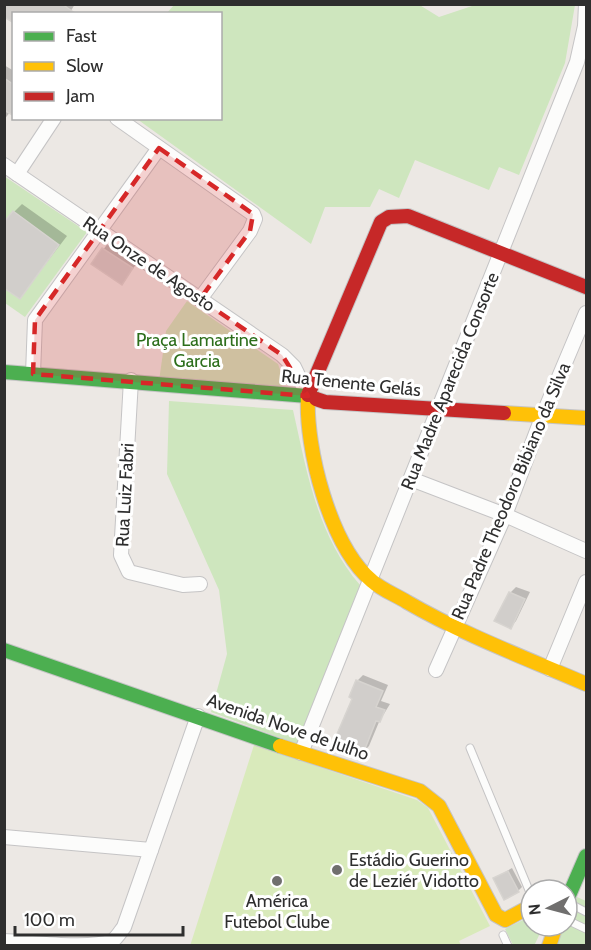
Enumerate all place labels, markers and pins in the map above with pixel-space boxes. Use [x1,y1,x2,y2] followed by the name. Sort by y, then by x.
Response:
[349,849,479,892] place label: Estádio Guerino de Leziér Vidotto
[330,863,344,877] marker: Estádio Guerino de Leziér Vidotto
[270,874,284,888] marker: América Futebol Clube
[224,890,330,933] place label: América Futebol Clube

